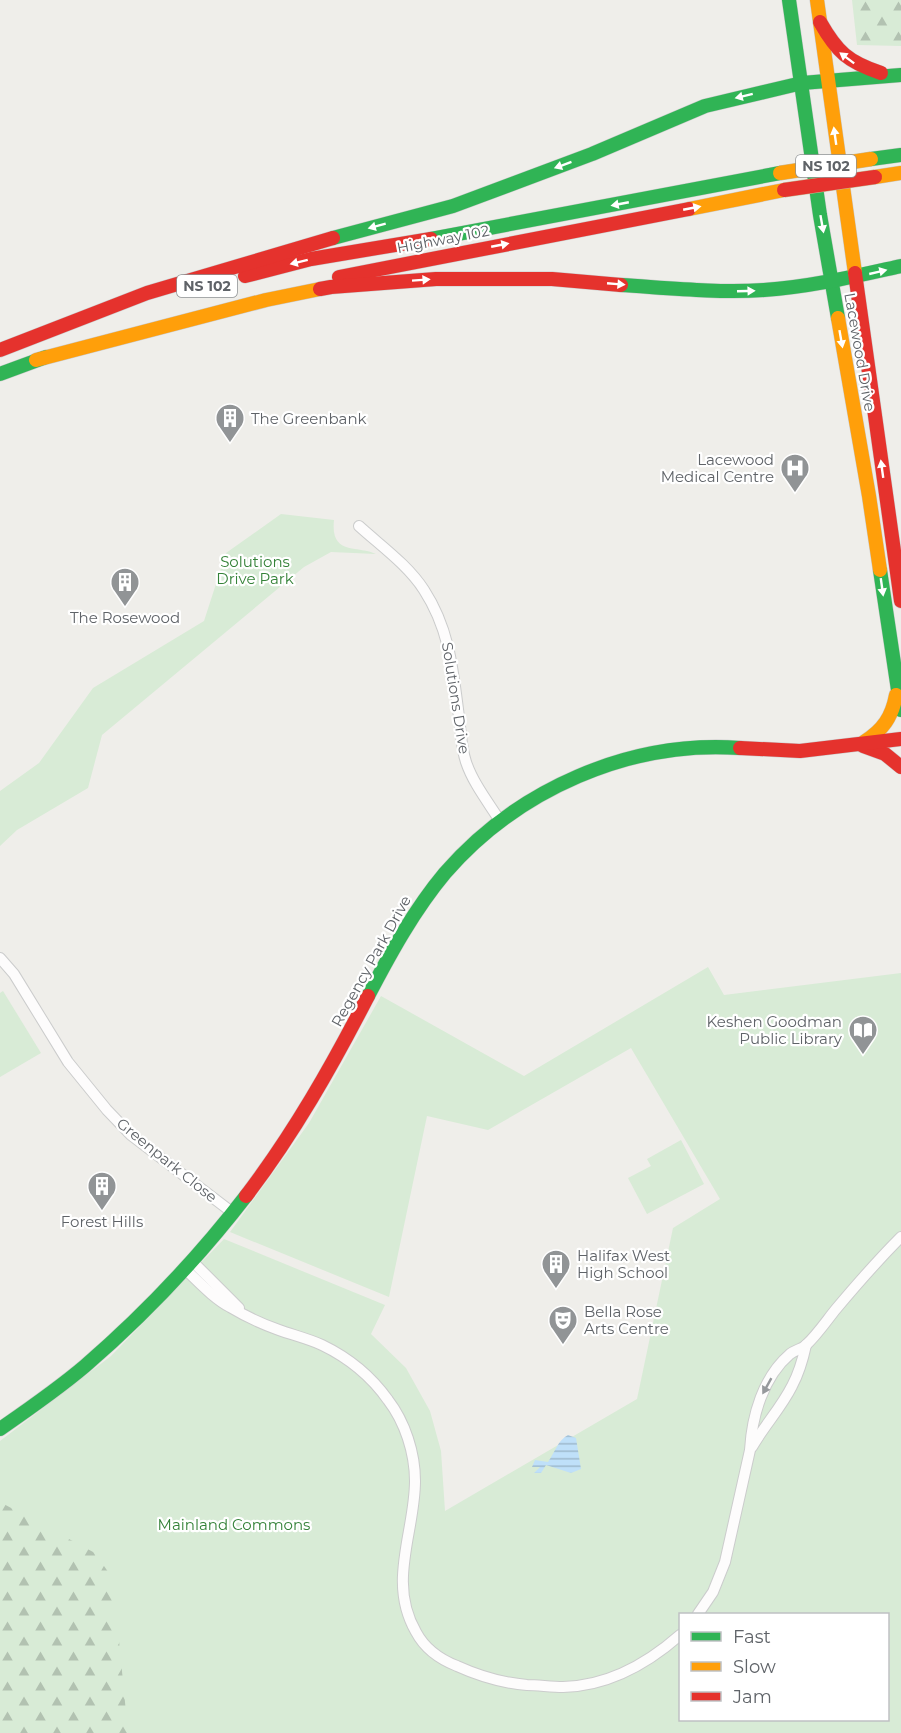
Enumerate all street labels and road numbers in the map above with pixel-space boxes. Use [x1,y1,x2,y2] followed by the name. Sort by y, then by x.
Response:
[796,155,856,177] road number: NS 102
[395,221,491,257] street label: Highway 102
[177,275,237,297] road number: NS 102
[840,291,880,413] street label: Lacewood Drive
[438,641,474,755] street label: Solutions Drive
[327,892,415,1030] street label: Regency Park Drive
[113,1114,221,1206] street label: Greenpark Close

